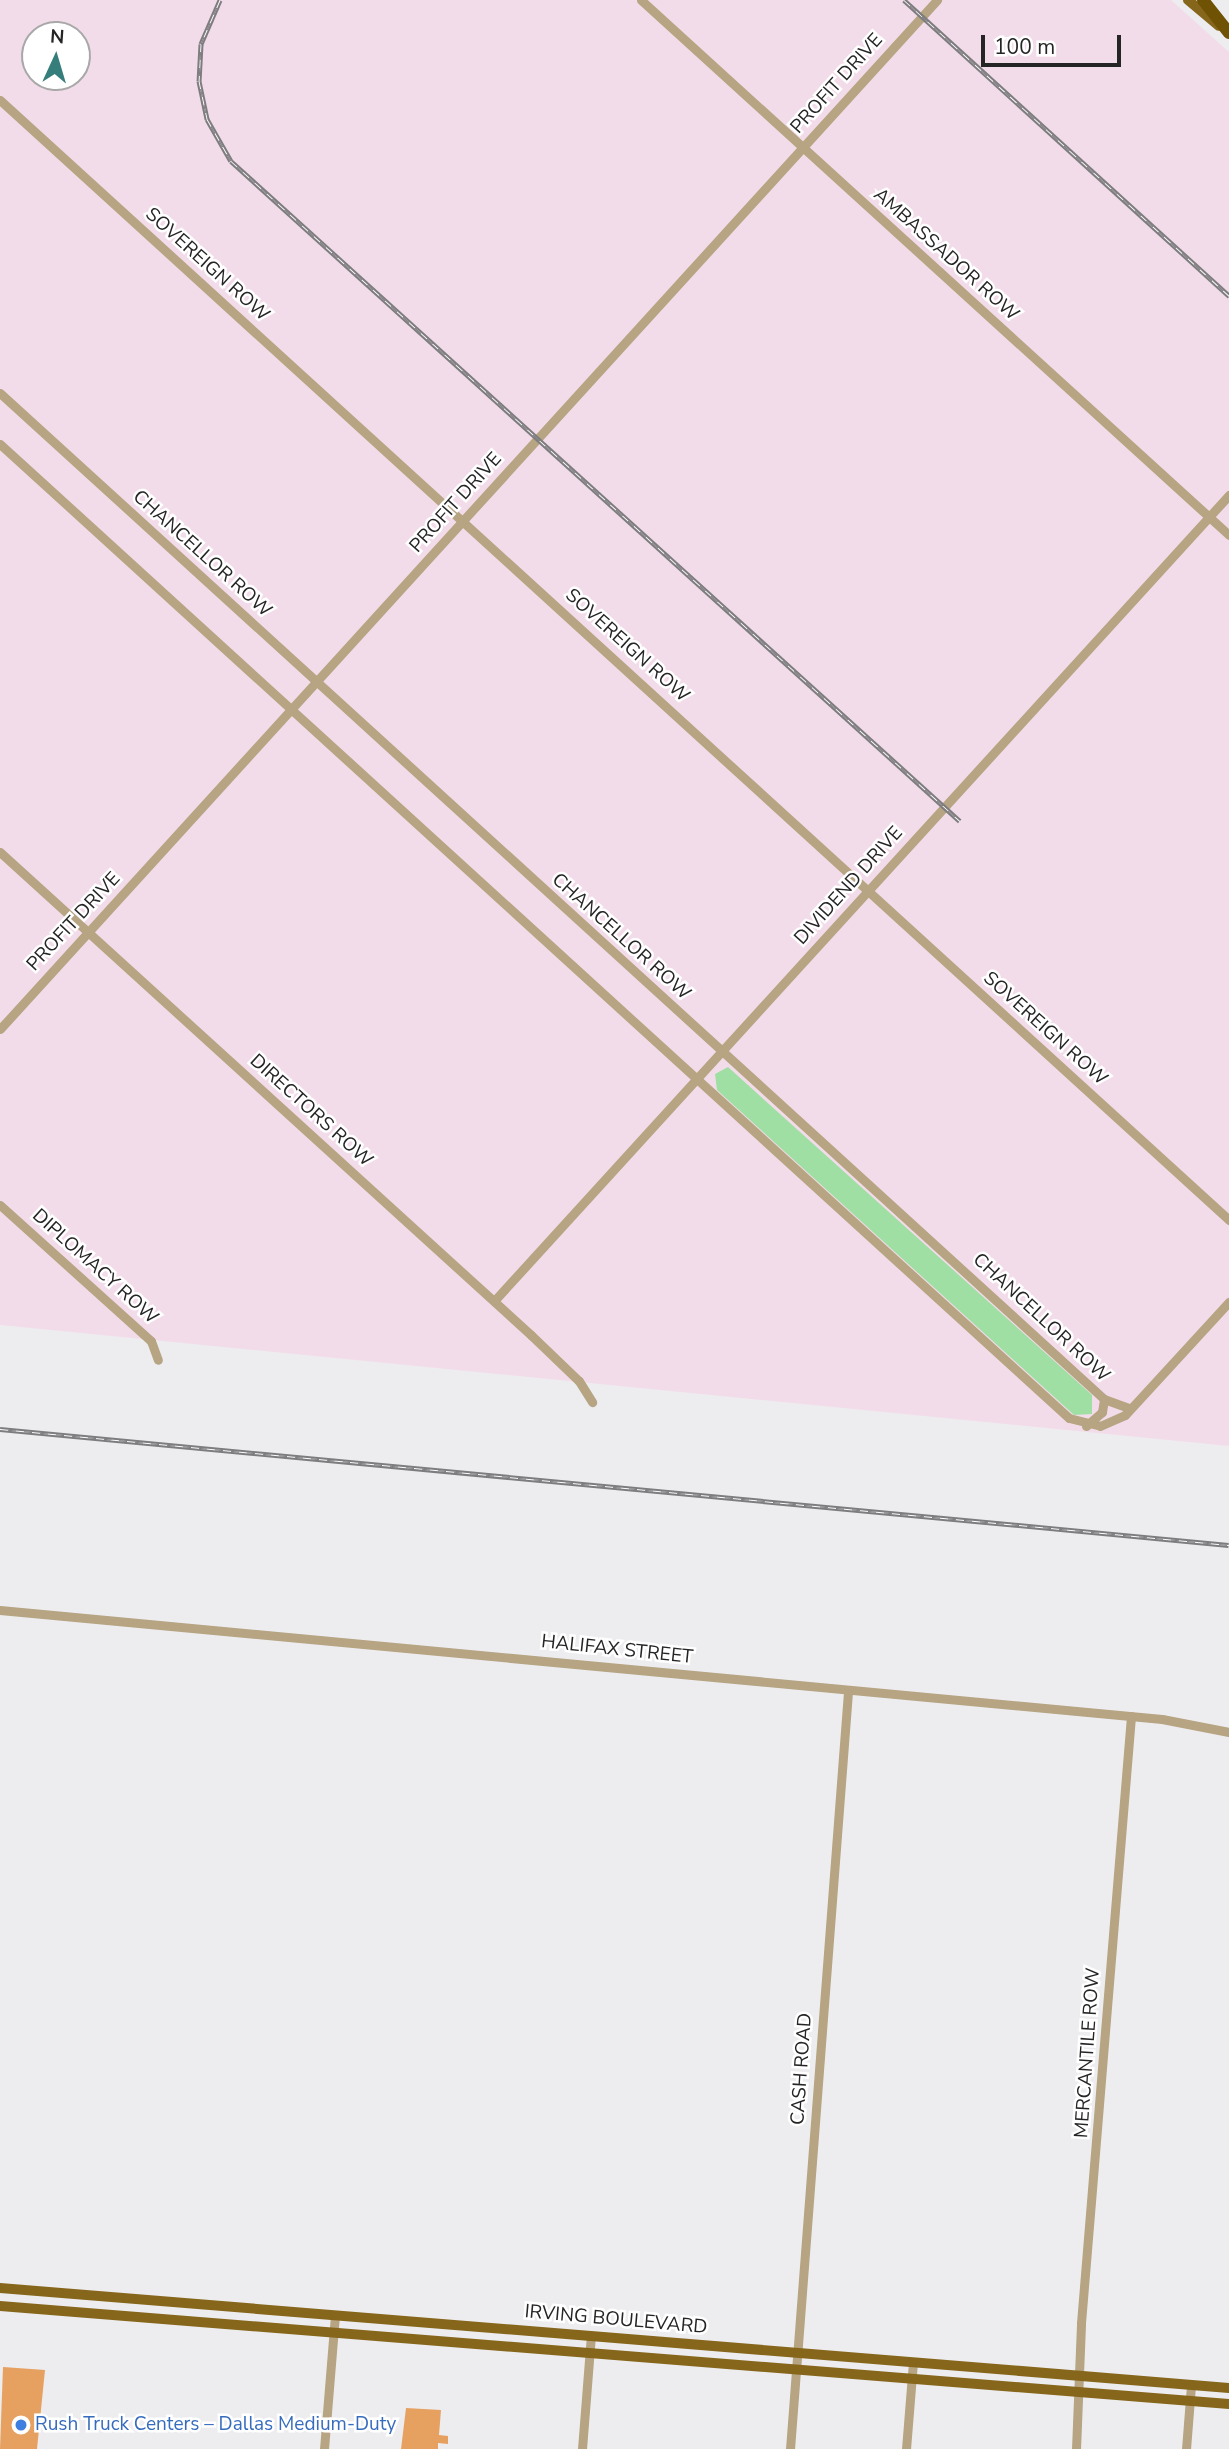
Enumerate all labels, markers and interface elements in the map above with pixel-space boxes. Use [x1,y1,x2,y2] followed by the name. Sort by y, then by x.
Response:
[21,21,91,91] north arrow
[984,21,1124,65] scale bar
[49,24,65,51] text: N
[786,29,888,139] street label: PROFIT DRIVE
[994,33,1055,61] text: 100 m
[869,184,1023,326] street label: AMBASSADOR ROW
[140,203,274,327] street label: SOVEREIGN ROW
[405,448,507,558] street label: PROFIT DRIVE
[128,486,276,622] street label: CHANCELLOR ROW
[560,584,694,708] street label: SOVEREIGN ROW
[790,822,908,950] street label: DIVIDEND DRIVE
[22,868,126,976] street label: PROFIT DRIVE
[547,869,695,1005] street label: CHANCELLOR ROW
[978,967,1112,1091] street label: SOVEREIGN ROW
[245,1050,377,1172] street label: DIRECTORS ROW
[27,1204,163,1330] street label: DIPLOMACY ROW
[968,1249,1114,1387] street label: CHANCELLOR ROW
[540,1631,694,1669] street label: HALIFAX STREET
[1071,1967,1105,2139] street label: MERCANTILE ROW
[787,2012,817,2126] street label: CASH ROAD
[524,2301,708,2339] street label: IRVING BOULEVARD
[35,2414,396,2436] place label: Rush Truck Centers – Dallas Medium-Duty
[13,2417,29,2433] marker: Rush Truck Centers – Dallas Medium-Duty

